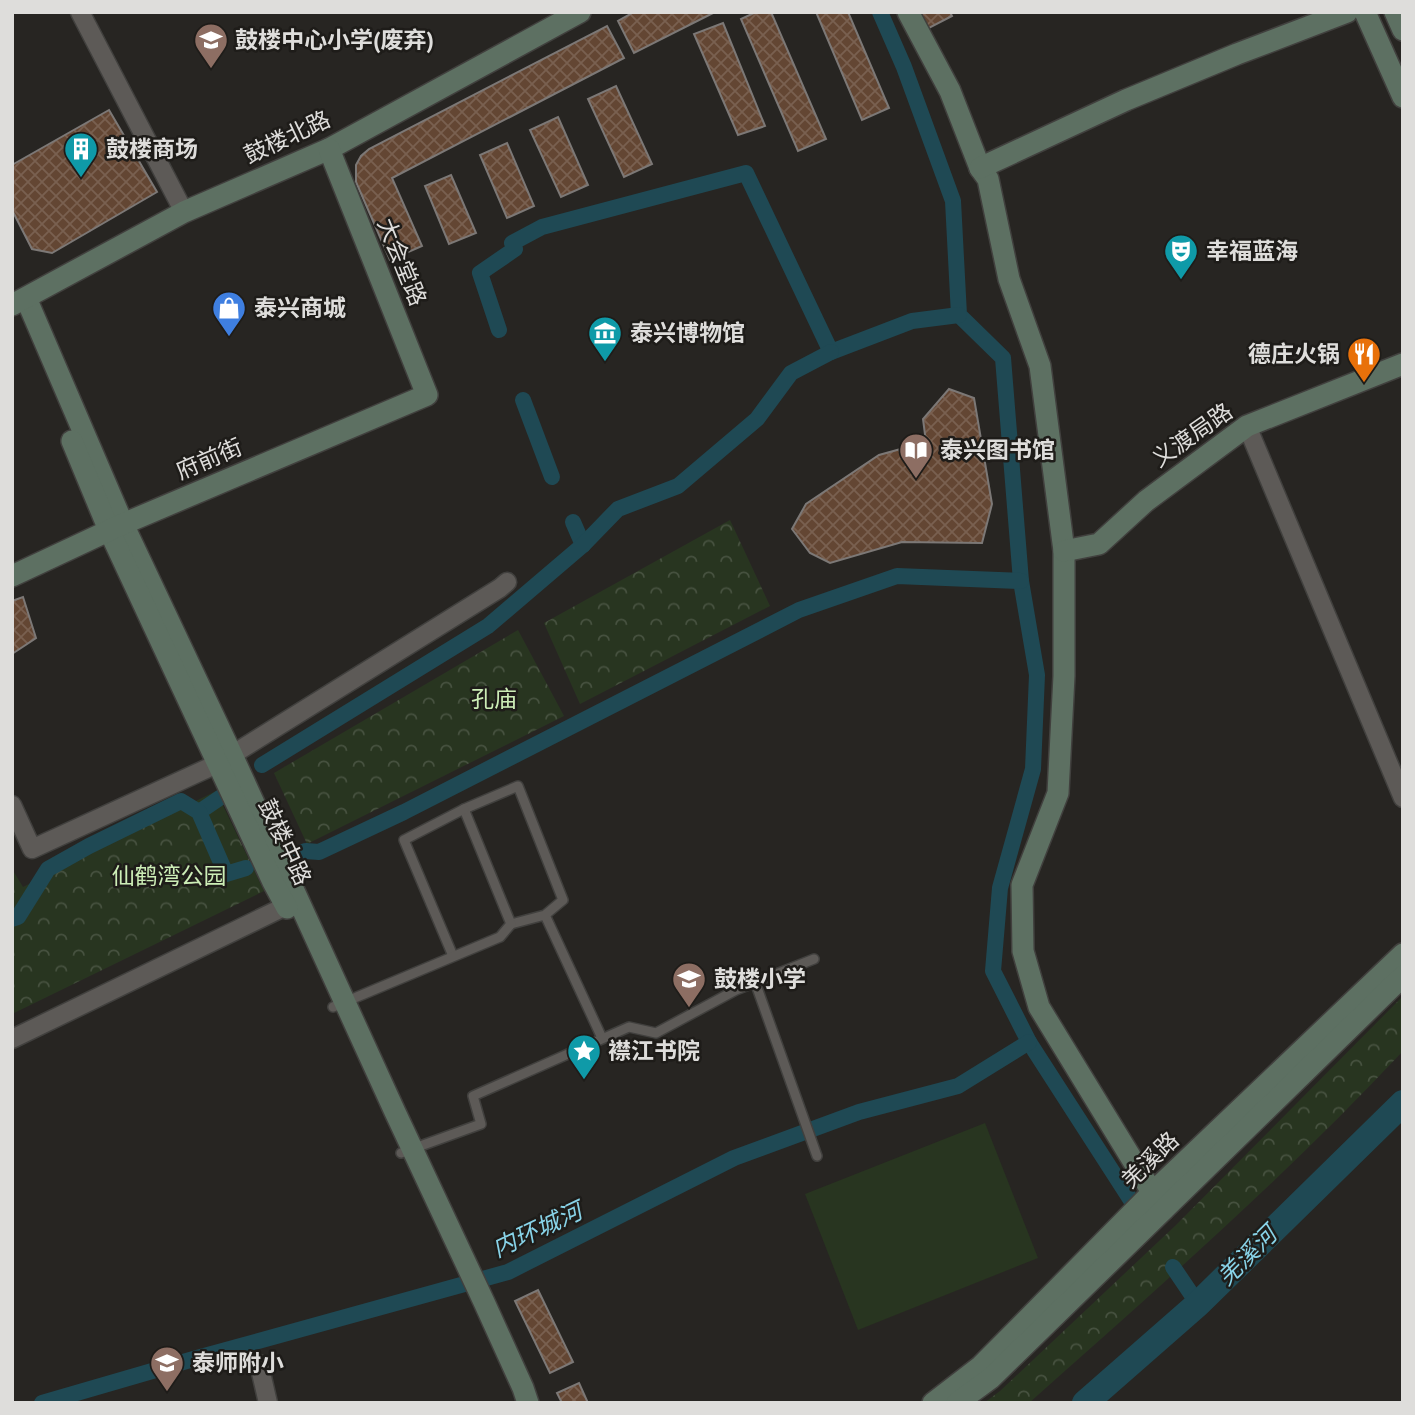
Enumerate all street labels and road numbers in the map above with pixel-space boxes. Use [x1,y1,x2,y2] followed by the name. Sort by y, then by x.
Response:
[239,104,335,169] street label: 鼓楼北路
[372,214,433,310] street label: 大会堂路
[1146,396,1238,473] street label: 义渡局路
[171,432,246,485] street label: 府前街
[253,794,318,890] street label: 鼓楼中路
[1115,1125,1185,1194] street label: 羌溪路

